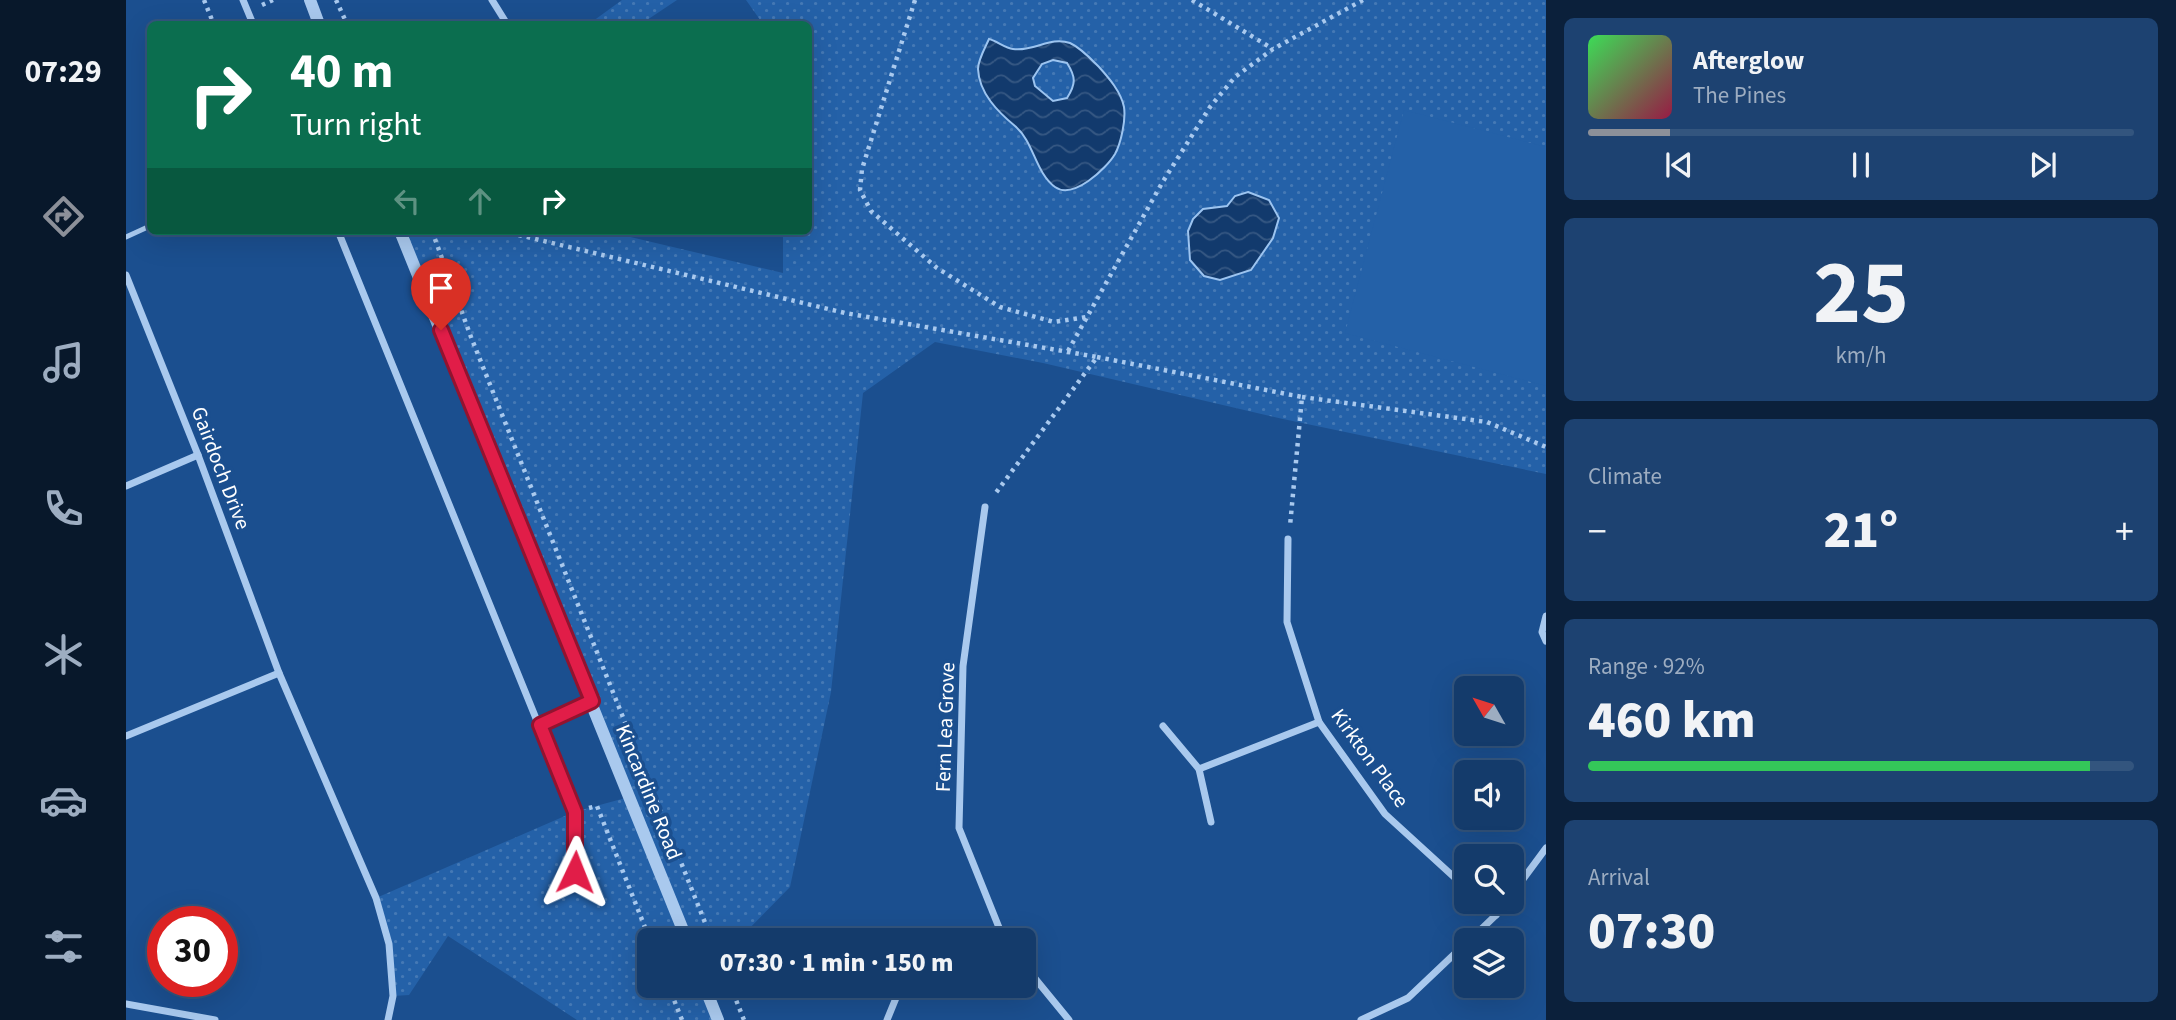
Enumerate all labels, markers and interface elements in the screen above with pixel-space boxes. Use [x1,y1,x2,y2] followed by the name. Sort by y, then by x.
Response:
[290,37,394,107] text: 40 m
[1693,42,1804,79] text: Afterglow
[24,49,102,95] text: 07:29
[175,49,266,140] icon: right
[1693,79,1786,112] text: The Pines
[290,102,421,148] text: Turn right
[1660,146,1698,184] icon: previous
[1842,146,1880,184] icon: pause
[2024,146,2062,184] icon: next
[388,182,426,220] icon: left
[461,182,499,220] icon: ahead
[534,182,572,220] icon: right
[39,192,88,241] icon: directions
[1813,229,1909,358] text: 25
[411,258,471,330] pin
[422,269,460,307] icon: arrive
[39,338,88,387] icon: music
[1835,339,1887,372] text: km/h
[184,402,258,534] street label: Gairdoch Drive
[1588,460,1662,493] text: Climate
[39,484,88,533] icon: phone
[1824,494,1898,568] text: 21°
[1588,505,1607,559] text: −
[2115,505,2134,559] text: +
[39,630,88,679] icon: climate
[1588,650,1705,683] text: Range · 92%
[928,662,962,792] street label: Fern Lea Grove
[1454,676,1524,746] north arrow
[1454,676,1524,998] map controls
[1588,684,1756,758] text: 460 km
[1324,702,1416,814] street label: Kirkton Place
[608,720,690,864] street label: Kincardine Road
[1454,760,1524,830] button: sound
[39,776,88,825] icon: car
[538,835,612,909] position arrow
[1454,844,1524,914] button: search
[1588,861,1650,894] text: Arrival
[1588,895,1715,969] text: 07:30
[147,906,238,997] speed limit sign: 30
[39,922,88,971] icon: filters
[1454,928,1524,998] button: layers
[720,944,953,981] text: 07:30 · 1 min · 150 m

